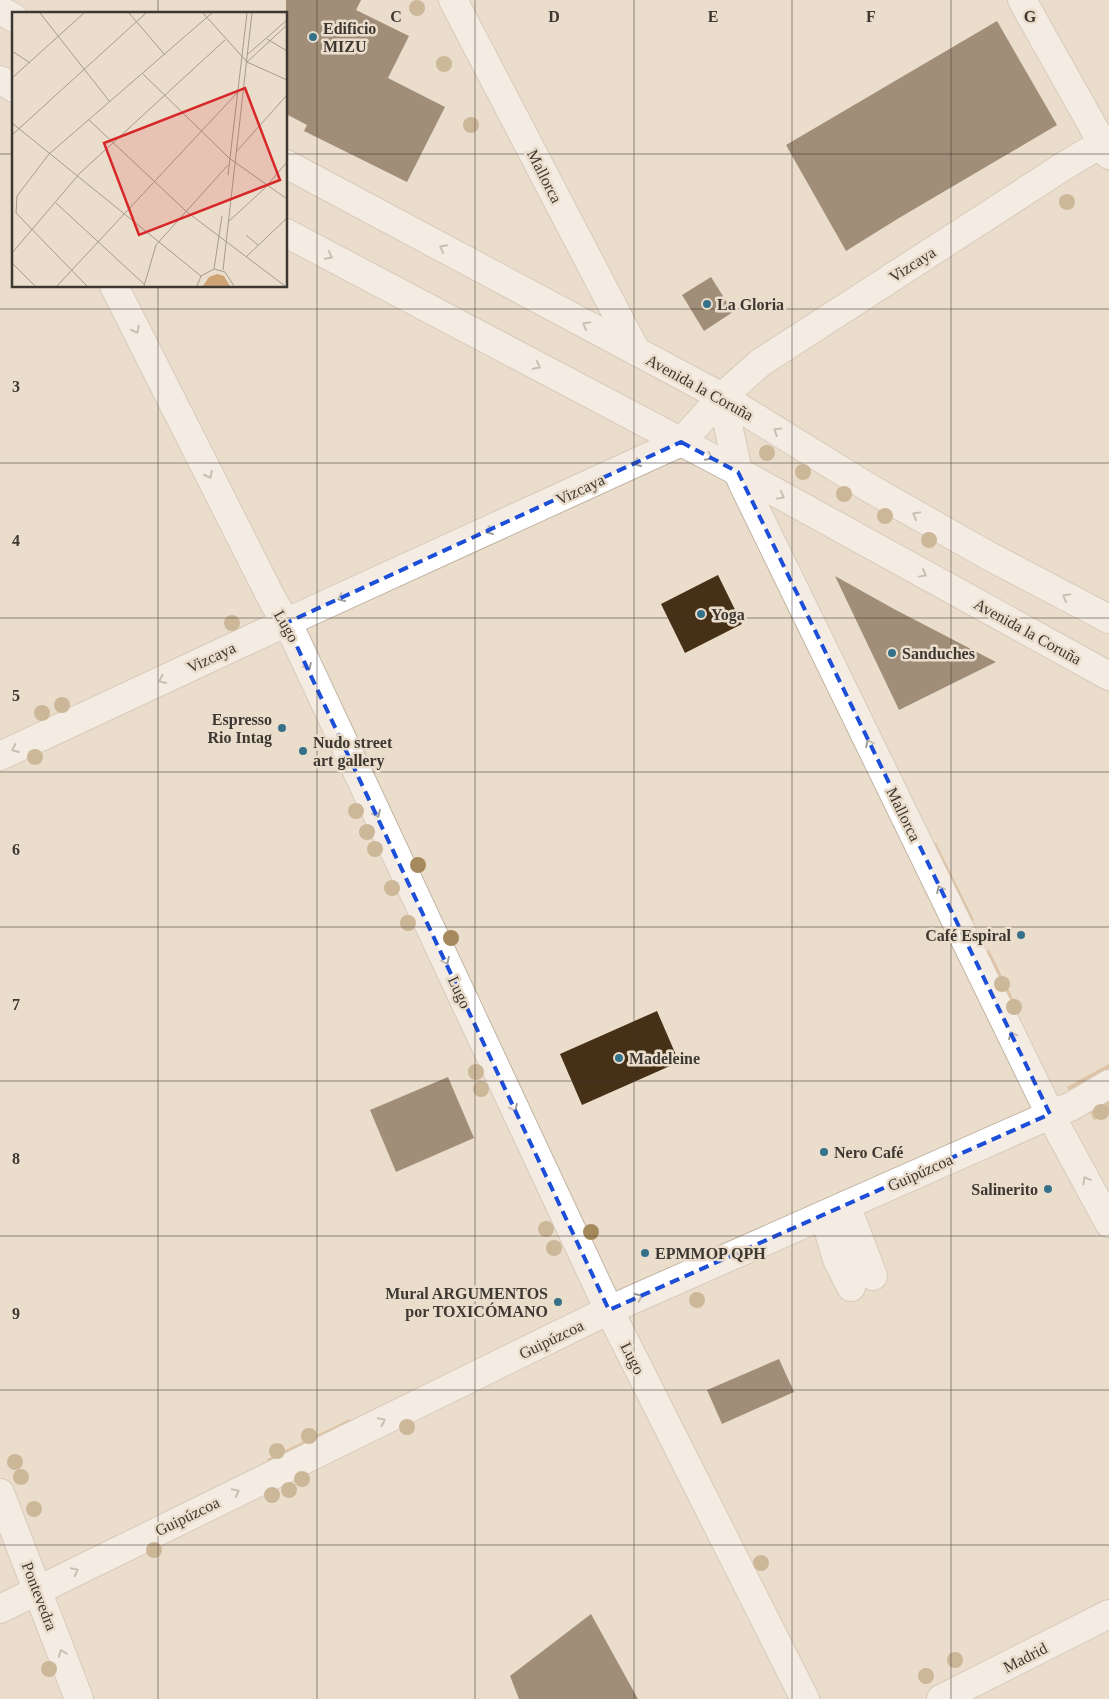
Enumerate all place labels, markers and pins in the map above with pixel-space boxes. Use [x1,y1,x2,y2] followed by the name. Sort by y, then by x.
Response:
[323,20,376,55] place label: Edificio MIZU
[307,31,319,43] marker: Edificio MIZU
[717,296,784,313] place label: La Gloria
[701,298,713,310] marker: La Gloria
[711,606,745,624] place label: Yoga
[695,608,707,620] marker: Yoga
[902,645,975,662] place label: Sanduches
[886,647,898,659] marker: Sanduches
[208,711,272,747] place label: Espresso Rio Intag
[276,722,288,734] marker: Espresso Rio Intag
[313,734,393,770] place label: Nudo street art gallery
[297,745,309,757] marker: Nudo street art gallery
[925,927,1012,945] place label: Café Espiral
[1015,929,1027,941] marker: Café Espiral
[629,1050,700,1067] place label: Madeleine
[613,1052,625,1064] marker: Madeleine
[834,1144,903,1161] place label: Nero Café
[818,1146,830,1158] marker: Nero Café
[971,1181,1038,1198] place label: Salinerito
[1042,1183,1054,1195] marker: Salinerito
[655,1245,766,1262] place label: EPMMOP QPH
[639,1247,651,1259] marker: EPMMOP QPH
[385,1285,548,1321] place label: Mural ARGUMENTOS por TOXICÓMANO
[552,1296,564,1308] marker: Mural ARGUMENTOS por TOXICÓMANO

